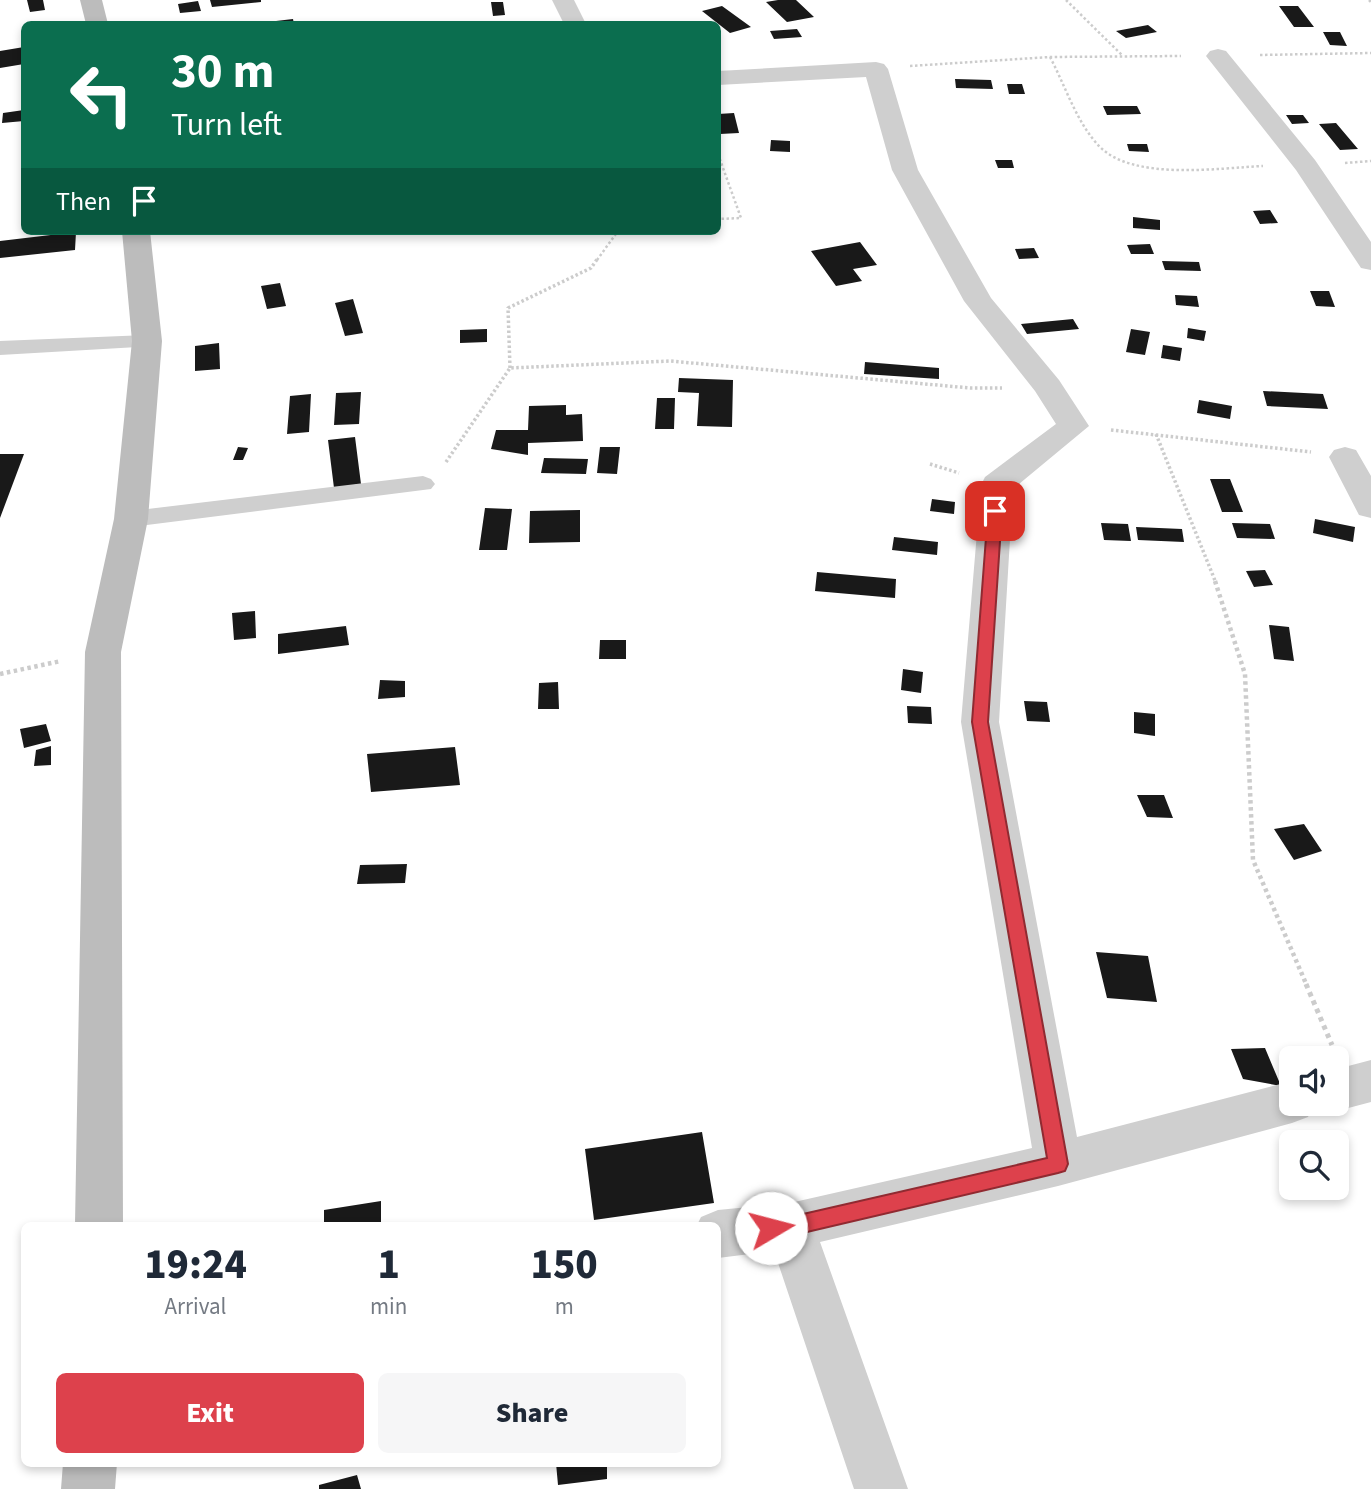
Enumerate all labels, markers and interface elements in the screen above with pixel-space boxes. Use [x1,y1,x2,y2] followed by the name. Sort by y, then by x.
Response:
[171,37,275,107] text: 30 m
[56,49,147,140] icon: left
[171,102,282,148] text: Turn left
[125,182,163,220] icon: arrive
[56,183,111,220] text: Then
[965,481,1025,541] pin
[976,492,1014,530] icon: arrive
[1279,1046,1349,1200] map controls
[1279,1046,1349,1116] button: sound
[1279,1130,1349,1200] button: search
[734,1191,808,1265] position arrow
[144,1235,247,1295] text: 19:24
[377,1235,400,1295] text: 1
[531,1235,598,1295] text: 150
[165,1290,226,1323] text: Arrival
[370,1290,407,1323] text: min
[555,1290,574,1323] text: m
[56,1373,364,1453] button: Exit
[378,1373,686,1453] button: Share

